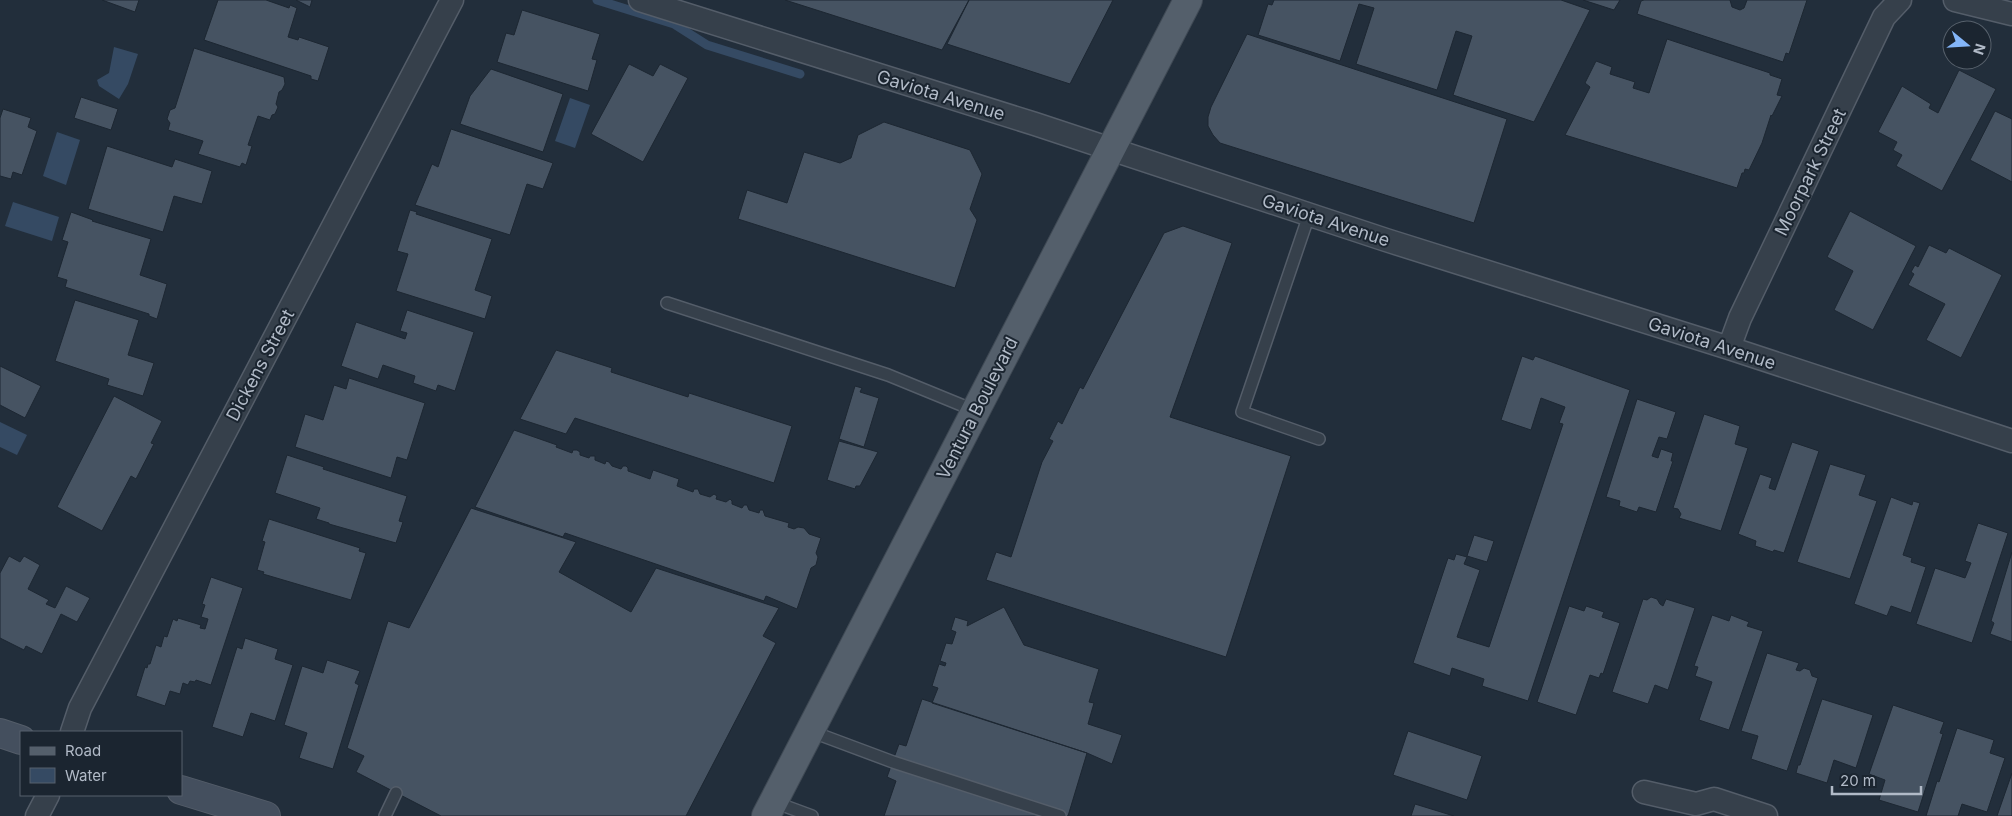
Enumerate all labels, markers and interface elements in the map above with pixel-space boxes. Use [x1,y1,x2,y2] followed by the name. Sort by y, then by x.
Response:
[1942,20,1992,70] north arrow
[1970,41,1990,57] text: N
[874,66,1008,124] street label: Gaviota Avenue
[1770,105,1850,239] street label: Moorpark Street
[1260,189,1392,251] street label: Gaviota Avenue
[222,305,298,424] street label: Dickens Street
[1646,312,1778,374] street label: Gaviota Avenue
[932,334,1022,482] street label: Ventura Boulevard
[20,731,182,796] legend
[65,741,101,760] text: Road
[1832,764,1921,796] scale bar
[65,766,107,785] text: Water
[1840,771,1876,790] text: 20 m

